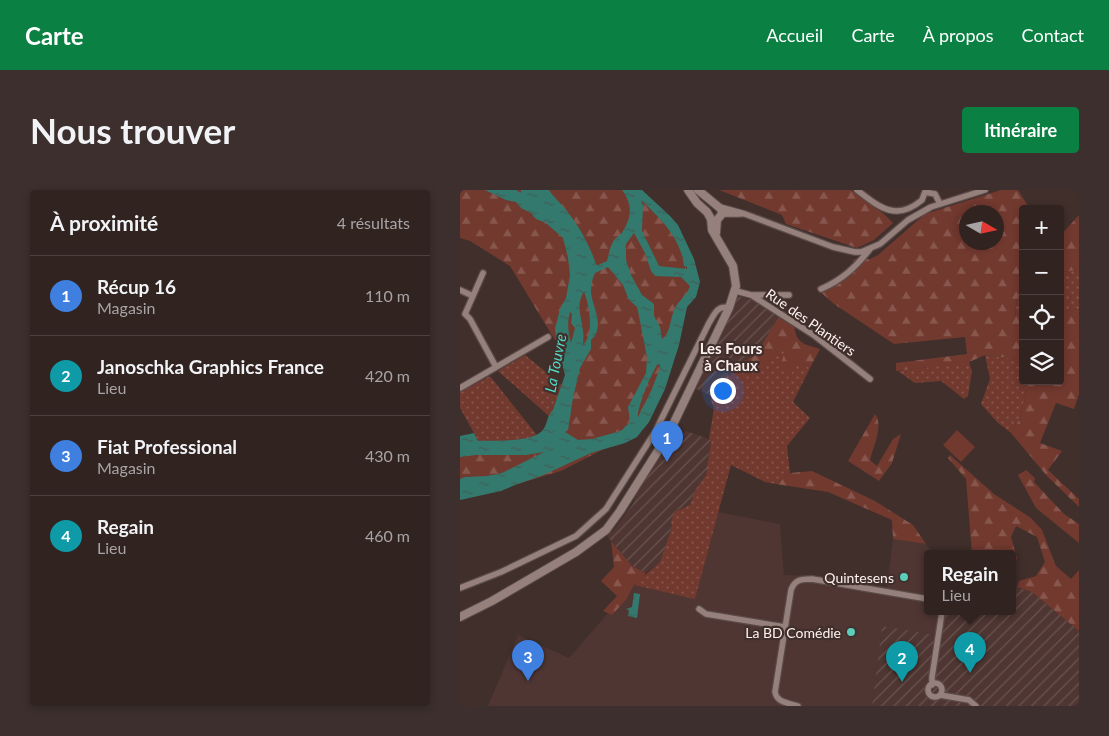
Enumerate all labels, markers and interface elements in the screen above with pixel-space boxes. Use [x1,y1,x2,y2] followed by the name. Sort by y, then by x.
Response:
[25,21,84,50] text: Carte
[766,24,823,46] text: Accueil
[851,24,895,46] text: Carte
[923,24,994,46] text: À propos
[1022,24,1084,46] text: Contact
[962,107,1079,153] button: Itinéraire
[30,109,235,151] text: Nous trouver
[959,205,1004,250] north arrow
[1019,205,1064,385] map controls
[1019,205,1064,250] button: +
[50,210,158,235] text: À proximité
[337,213,410,232] text: 4 résultats
[1019,250,1064,295] button: −
[97,275,176,298] text: Récup 16
[763,285,859,359] street label: Rue des Plantiers
[61,286,71,305] text: 1
[365,286,410,305] text: 110 m
[1019,295,1064,340] button: locate
[97,298,156,317] text: Magasin
[541,332,569,394] water label: La Touvre
[700,339,763,374] district label: Les Fours à Chaux
[1019,340,1064,385] button: layers
[97,355,324,378] text: Janoschka Graphics France
[61,366,71,385] text: 2
[365,366,410,385] text: 420 m
[97,378,126,397] text: Lieu
[710,378,736,404] your location
[651,421,683,462] pin: 1
[97,435,237,458] text: Fiat Professional
[61,446,71,465] text: 3
[365,446,410,465] text: 430 m
[97,458,156,477] text: Magasin
[97,515,154,538] text: Regain
[61,526,71,545] text: 4
[365,526,410,545] text: 460 m
[97,538,126,557] text: Lieu
[924,550,1016,615] popup
[942,562,998,585] text: Regain
[824,569,894,586] place label: Quintesens
[898,571,910,583] marker: Quintesens
[942,585,971,604] text: Lieu
[745,624,841,641] place label: La BD Comédie
[845,626,857,638] marker: La BD Comédie
[954,632,986,673] pin: 4
[512,640,544,681] pin: 3
[886,641,918,682] pin: 2

